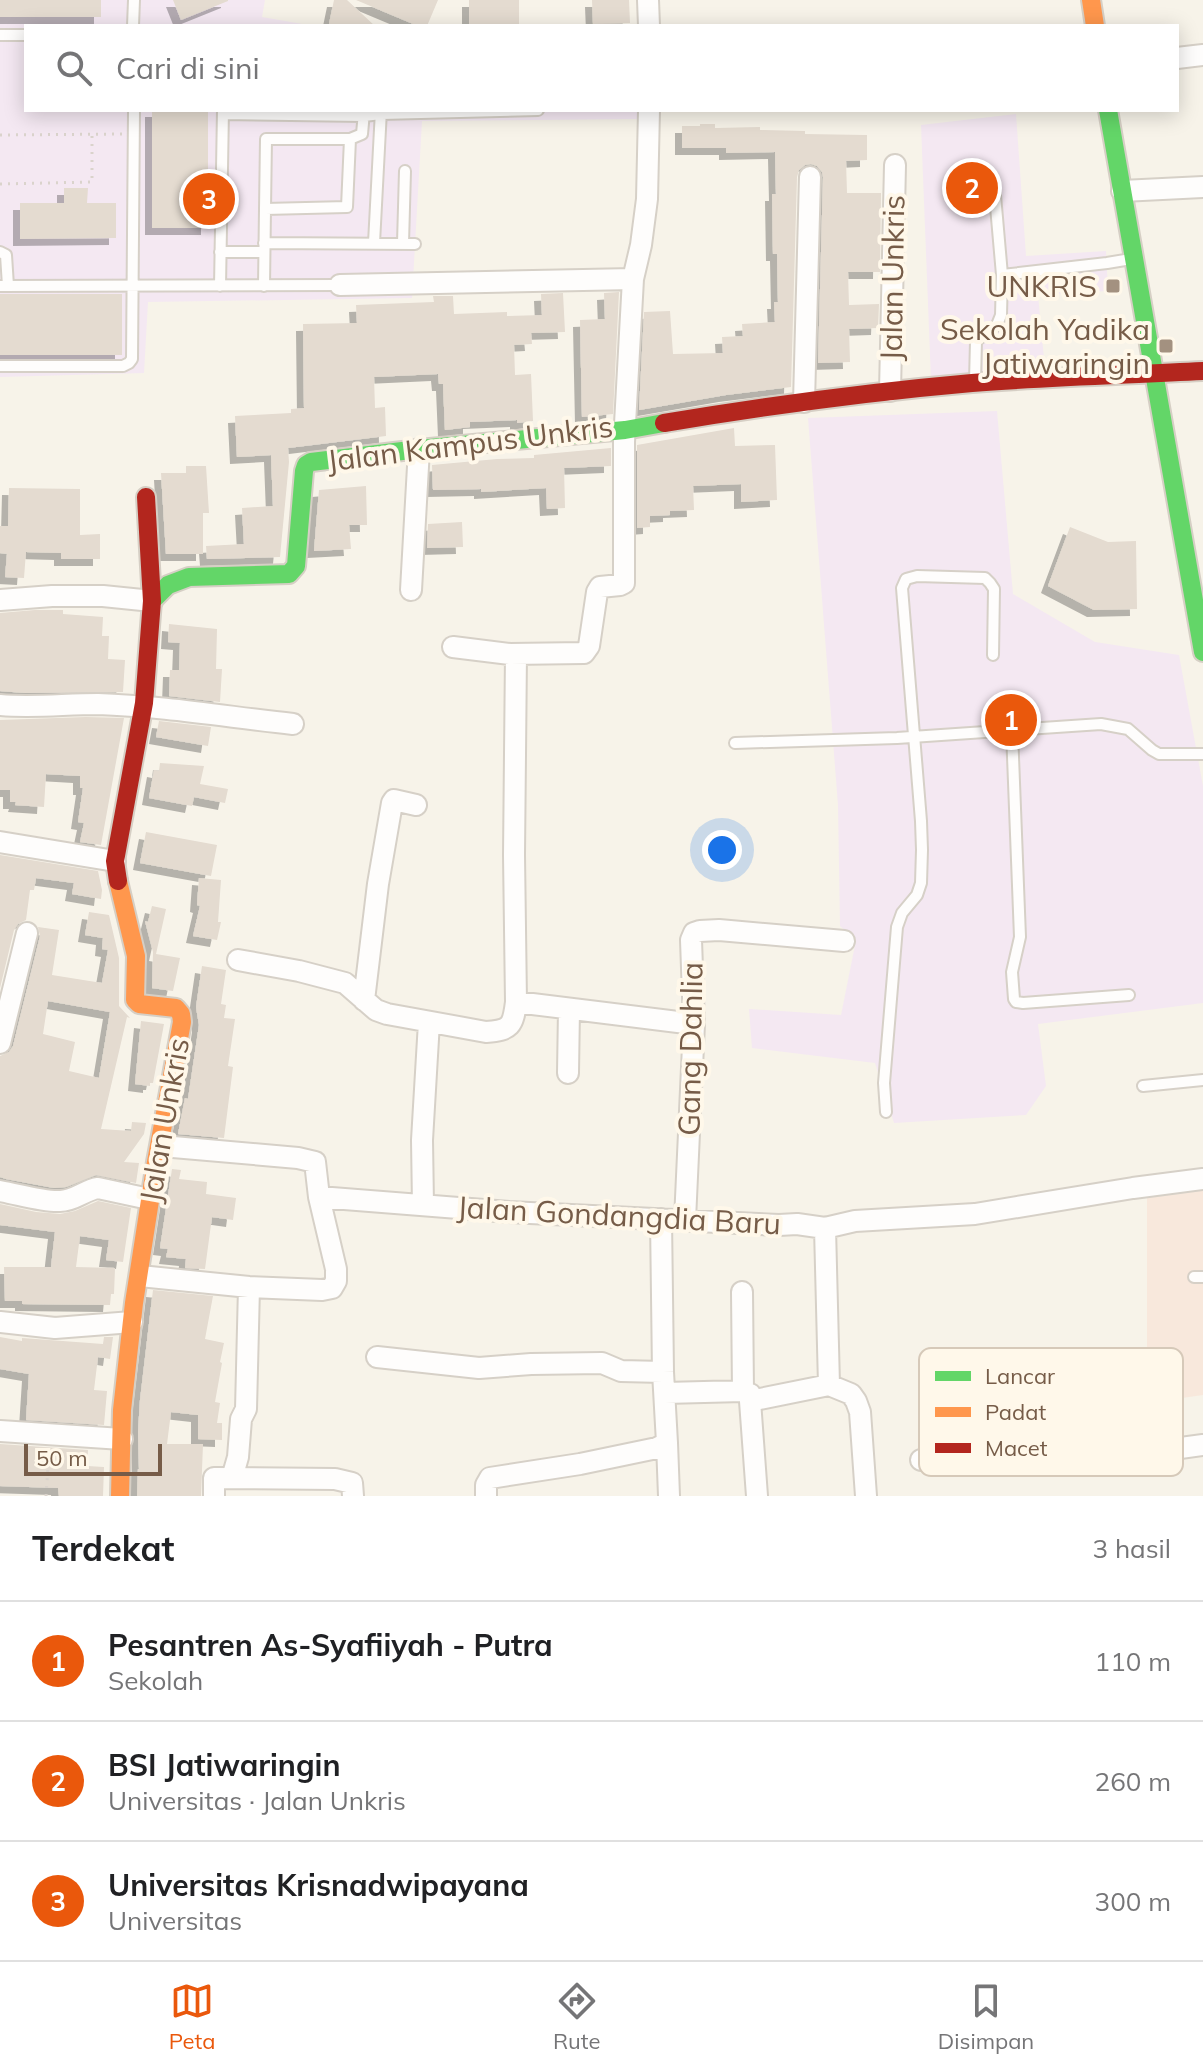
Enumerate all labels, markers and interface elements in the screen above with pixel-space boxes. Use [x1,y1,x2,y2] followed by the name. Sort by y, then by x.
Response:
[24,24,1179,112] search box
[52,46,96,90] icon: search
[116,49,260,87] text: Cari di sini
[946,158,998,218] pin: 2
[183,169,235,229] pin: 3
[872,195,912,361] street label: Jalan Unkris
[986,267,1097,305] place label: UNKRIS
[1104,277,1122,295] marker: UNKRIS
[940,310,1150,382] place label: Sekolah Yadika Jatiwaringin
[1157,337,1175,355] marker: Sekolah Yadika Jatiwaringin
[325,407,615,479] street label: Jalan Kampus Unkris
[985,690,1037,750] pin: 1
[702,830,742,870] your location
[669,962,711,1136] street label: Gang Dahlia
[131,1035,197,1205] street label: Jalan Unkris
[456,1188,782,1242] street label: Jalan Gondangdia Baru
[919,1348,1183,1476] legend
[985,1362,1055,1390] text: Lancar
[985,1398,1046,1426] text: Padat
[985,1434,1048,1462] text: Macet
[24,1440,162,1476] scale bar
[36,1444,87,1472] text: 50 m
[32,1527,174,1570] text: Terdekat
[1093,1532,1171,1565] text: 3 hasil
[108,1626,553,1664] text: Pesantren As-Syafiiyah - Putra
[50,1645,66,1678] text: 1
[1095,1645,1171,1678] text: 110 m
[108,1664,203,1697] text: Sekolah
[108,1746,341,1784] text: BSI Jatiwaringin
[50,1765,66,1798] text: 2
[1095,1765,1171,1798] text: 260 m
[108,1784,406,1817] text: Universitas · Jalan Unkris
[108,1866,529,1904] text: Universitas Krisnadwipayana
[50,1885,66,1918] text: 3
[1095,1885,1171,1918] text: 300 m
[108,1904,242,1937] text: Universitas
[169,1979,215,2055] tab: Peta
[553,1979,600,2055] tab: Rute
[938,1979,1034,2055] tab: Disimpan

